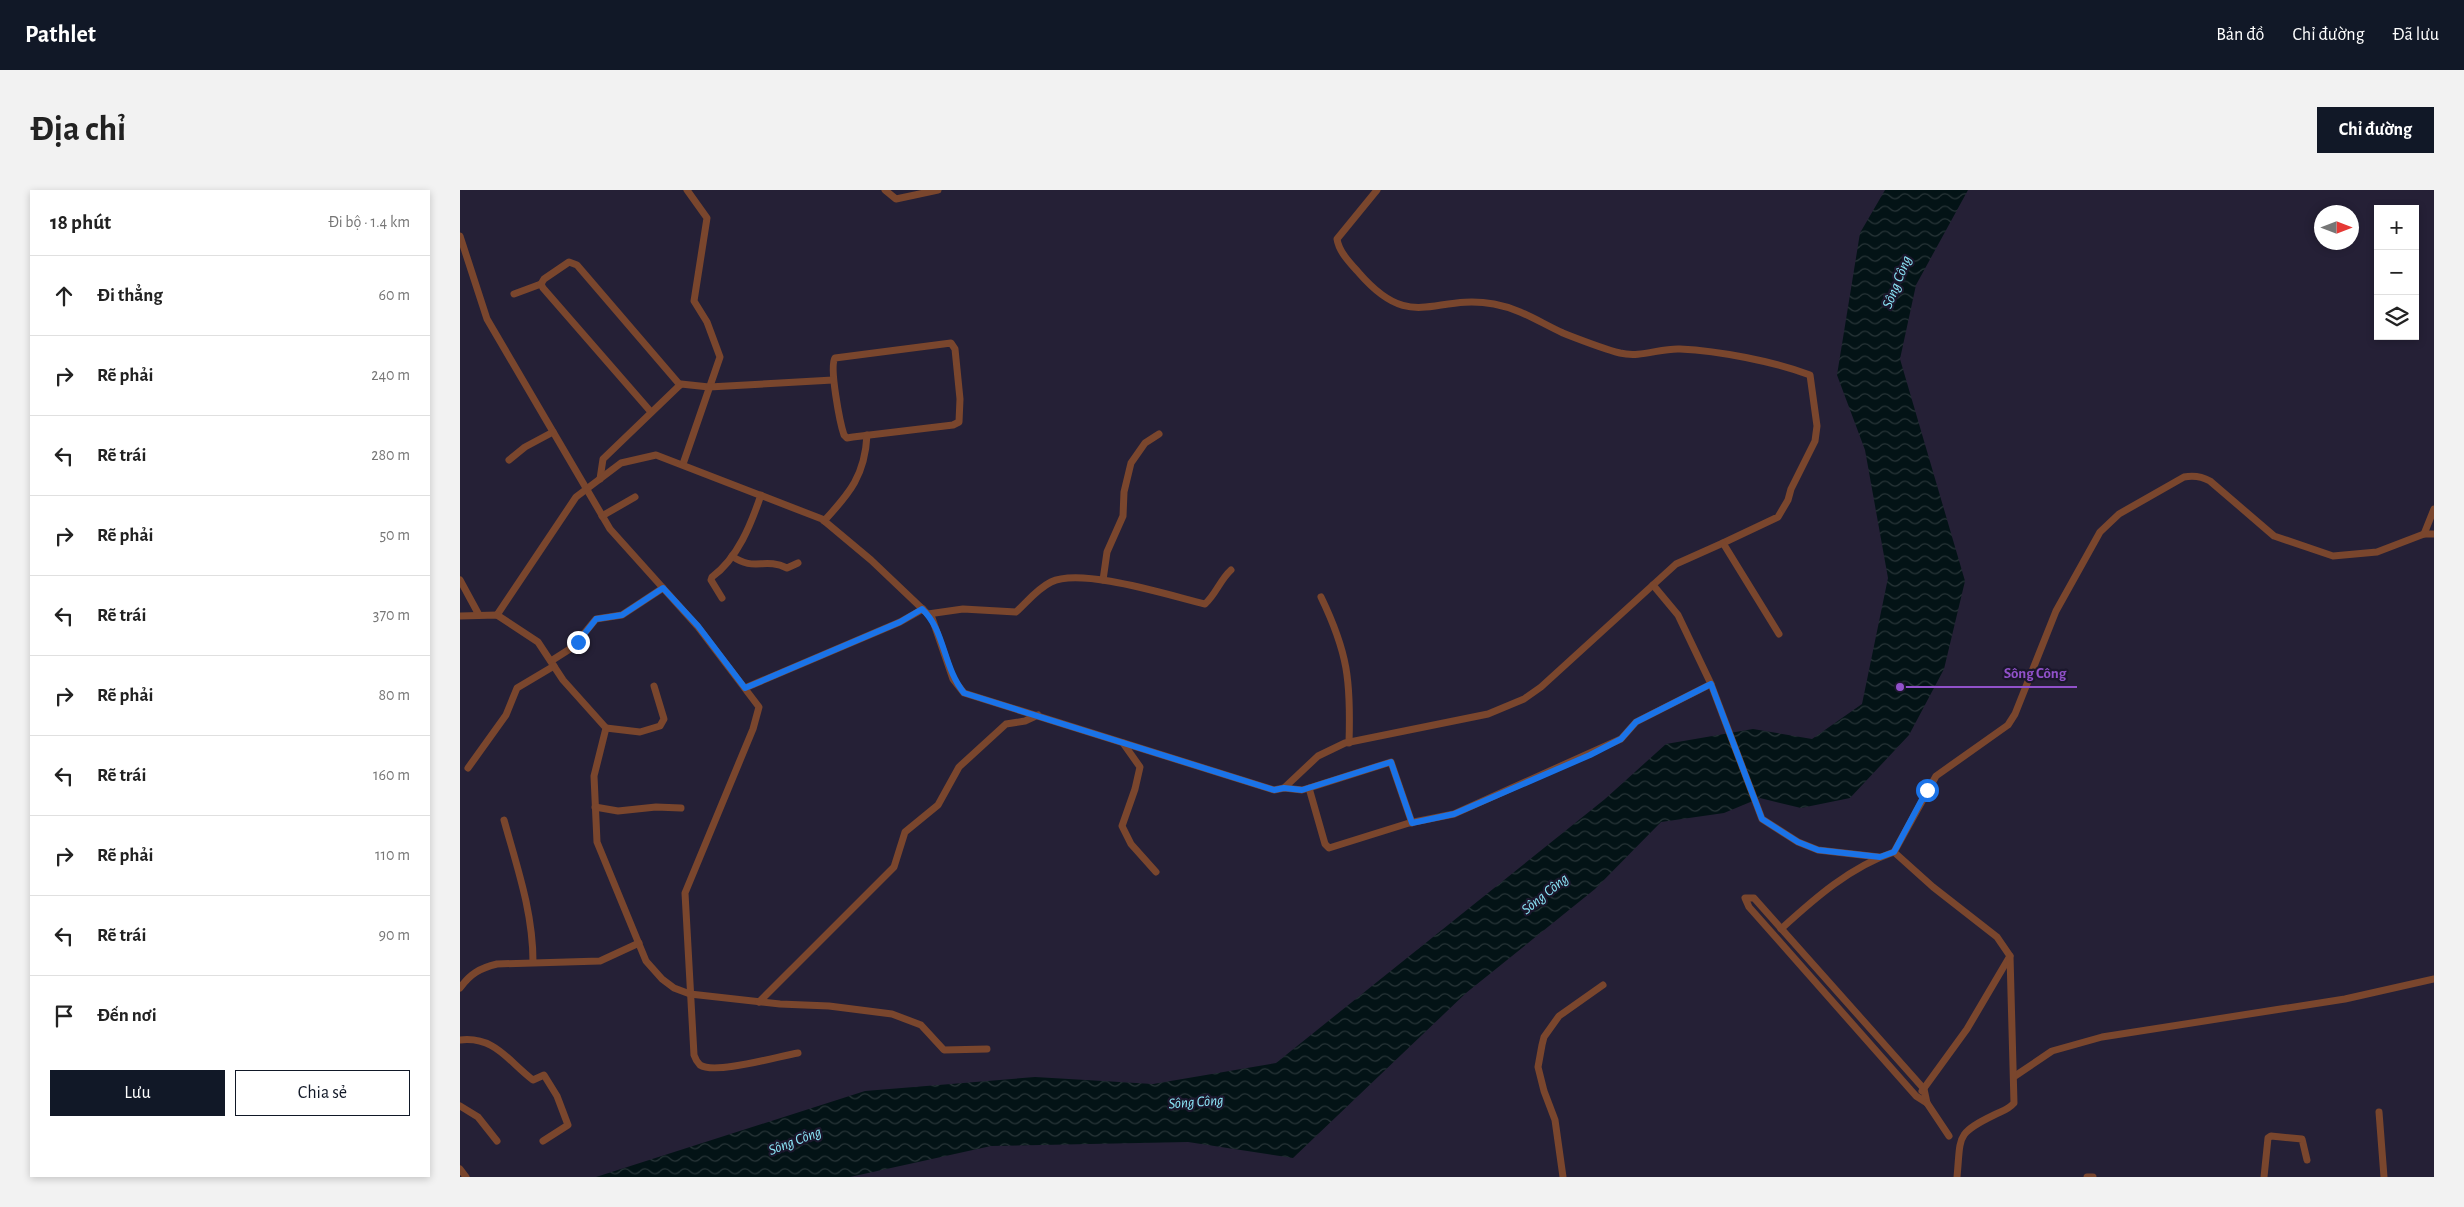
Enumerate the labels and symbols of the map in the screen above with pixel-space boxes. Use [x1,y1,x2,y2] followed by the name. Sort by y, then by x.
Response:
[2314,205,2359,250] north arrow
[1880,253,1914,311] water label: Sông Công
[567,631,590,654] route end
[1994,657,2077,687] callout: Sông Công
[2004,666,2067,681] text: Sông Công
[1916,779,1939,802] route start
[1519,871,1571,917] water label: Sông Công
[1168,1093,1224,1111] water label: Sông Công
[766,1124,824,1158] water label: Sông Công

